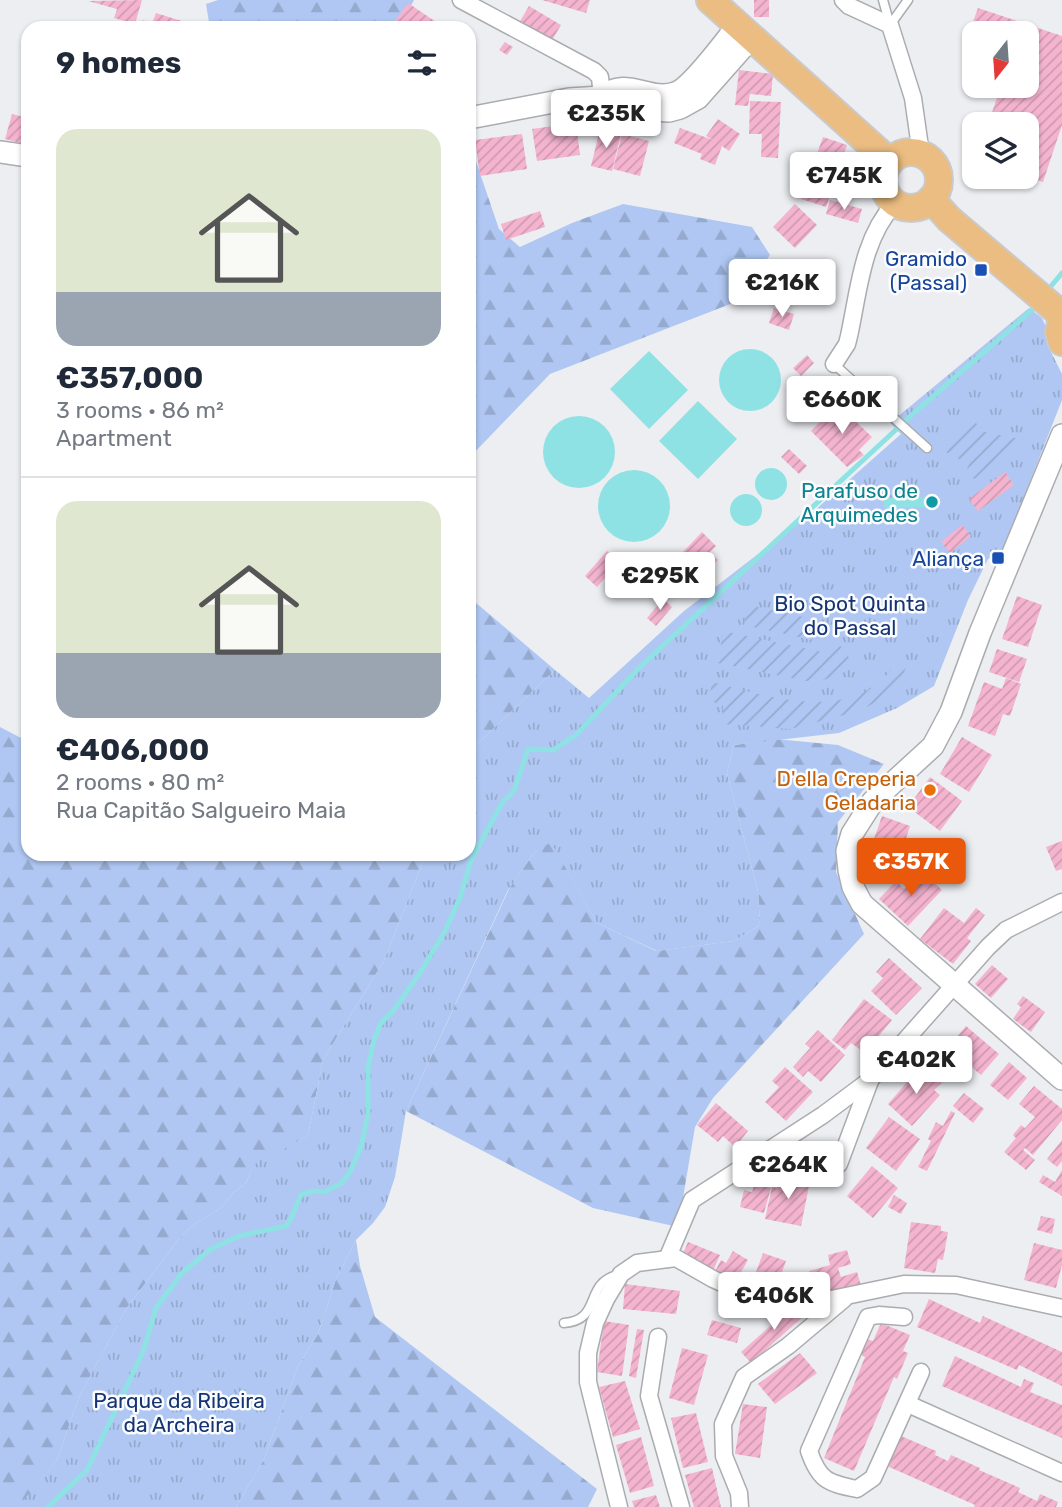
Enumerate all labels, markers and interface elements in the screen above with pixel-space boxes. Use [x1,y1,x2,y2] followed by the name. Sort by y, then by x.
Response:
[962,21,1040,98] north arrow
[962,21,1039,189] map controls
[403,44,441,82] icon: filters
[56,45,181,81] text: 9 homes
[557,90,655,150] pin: €235K
[567,99,645,127] text: €235K
[962,112,1039,189] button: layers
[795,152,893,212] pin: €745K
[806,161,882,189] text: €745K
[186,175,312,301] icon: home
[885,246,967,295] place label: Gramido (Passal)
[733,260,831,319] pin: €216K
[973,262,989,278] marker: Gramido (Passal)
[745,268,819,296] text: €216K
[56,360,204,396] text: €357,000
[793,376,891,436] pin: €660K
[803,385,881,413] text: €660K
[56,396,224,424] text: 3 rooms · 86 m²
[56,424,172,452] text: Apartment
[801,478,918,527] place label: Parafuso de Arquimedes
[924,494,940,510] marker: Parafuso de Arquimedes
[912,546,984,571] place label: Aliança
[186,547,312,673] icon: home
[990,550,1006,566] marker: Aliança
[611,552,709,612] pin: €295K
[621,561,699,589] text: €295K
[774,591,926,640] park label: Bio Spot Quinta do Passal
[56,732,209,768] text: €406,000
[776,766,916,815] place label: D'ella Creperia Geladaria
[56,768,224,796] text: 2 rooms · 80 m²
[922,782,938,798] marker: D'ella Creperia Geladaria
[56,796,346,824] text: Rua Capitão Salgueiro Maia
[862,838,960,898] pin: €357K
[873,847,949,875] text: €357K
[867,1036,965,1096] pin: €402K
[876,1045,956,1073] text: €402K
[739,1142,837,1201] pin: €264K
[749,1150,827,1178] text: €264K
[725,1272,823,1332] pin: €406K
[734,1281,814,1309] text: €406K
[93,1388,265,1437] park label: Parque da Ribeira da Archeira

